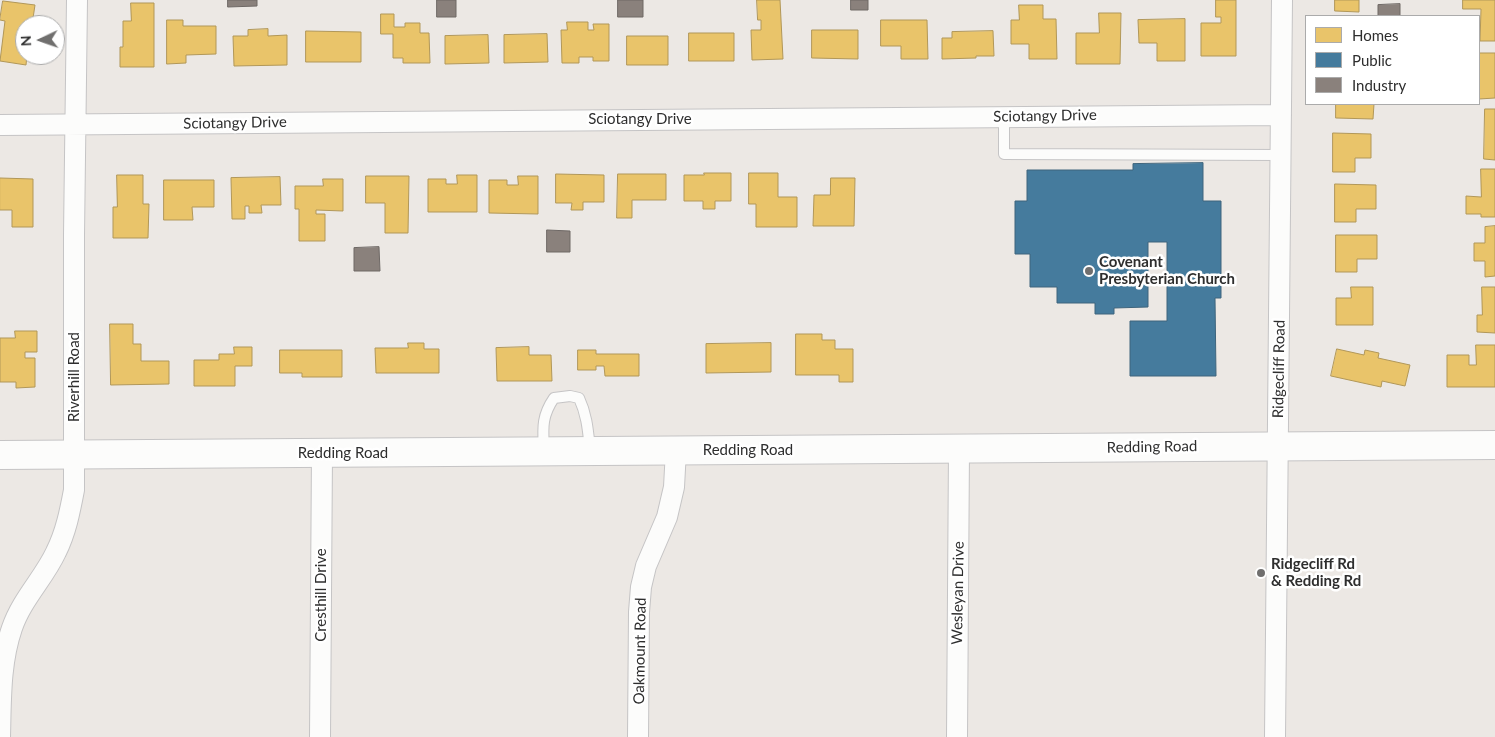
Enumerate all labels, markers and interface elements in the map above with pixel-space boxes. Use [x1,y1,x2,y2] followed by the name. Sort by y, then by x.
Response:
[15,15,65,65] north arrow
[1305,15,1480,105] legend
[1352,26,1398,44] text: Homes
[17,35,34,47] text: N
[1352,51,1392,69] text: Public
[1352,76,1406,94] text: Industry
[993,106,1097,126] street label: Sciotangy Drive
[588,110,692,128] street label: Sciotangy Drive
[183,113,287,133] street label: Sciotangy Drive
[1099,253,1235,288] place label: Covenant Presbyterian Church
[1083,265,1095,277] marker: Covenant Presbyterian Church
[1269,320,1289,418] street label: Ridgecliff Road
[65,332,83,422] street label: Riverhill Road
[1107,437,1197,457] street label: Redding Road
[703,441,793,459] street label: Redding Road
[298,444,388,462] street label: Redding Road
[948,541,968,645] street label: Wesleyan Drive
[312,548,330,642] street label: Cresthill Drive
[1271,555,1361,590] place label: Ridgecliff Rd & Redding Rd
[1255,567,1267,579] marker: Ridgecliff Rd & Redding Rd
[630,597,650,705] street label: Oakmount Road

